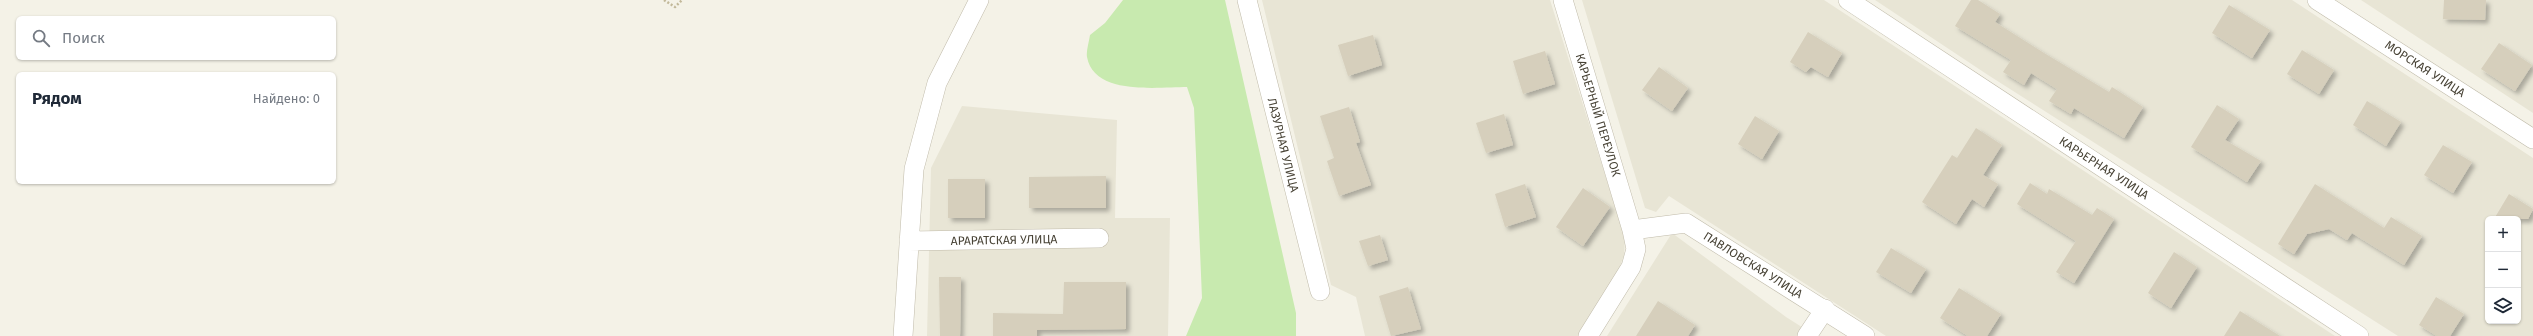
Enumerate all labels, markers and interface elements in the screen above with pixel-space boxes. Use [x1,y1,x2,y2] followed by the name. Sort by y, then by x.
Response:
[16,16,336,60] search box
[30,27,52,49] icon: search
[62,29,105,47] text: Поиск
[2382,38,2468,100] street label: МОРСКАЯ УЛИЦА
[1573,51,1624,178] street label: КАРЬЕРНЫЙ ПЕРЕУЛОК
[32,88,82,109] text: Рядом
[253,91,320,106] text: Найдено: 0
[1264,96,1302,194] street label: ЛАЗУРНАЯ УЛИЦА
[2057,134,2151,202] street label: КАРЬЕРНАЯ УЛИЦА
[2485,216,2521,324] map controls
[2485,216,2521,252] button: +
[1701,229,1805,301] street label: ПАВЛОВСКАЯ УЛИЦА
[951,232,1058,248] street label: АРАРАТСКАЯ УЛИЦА
[2485,252,2521,288] button: −
[2485,288,2521,324] button: layers

